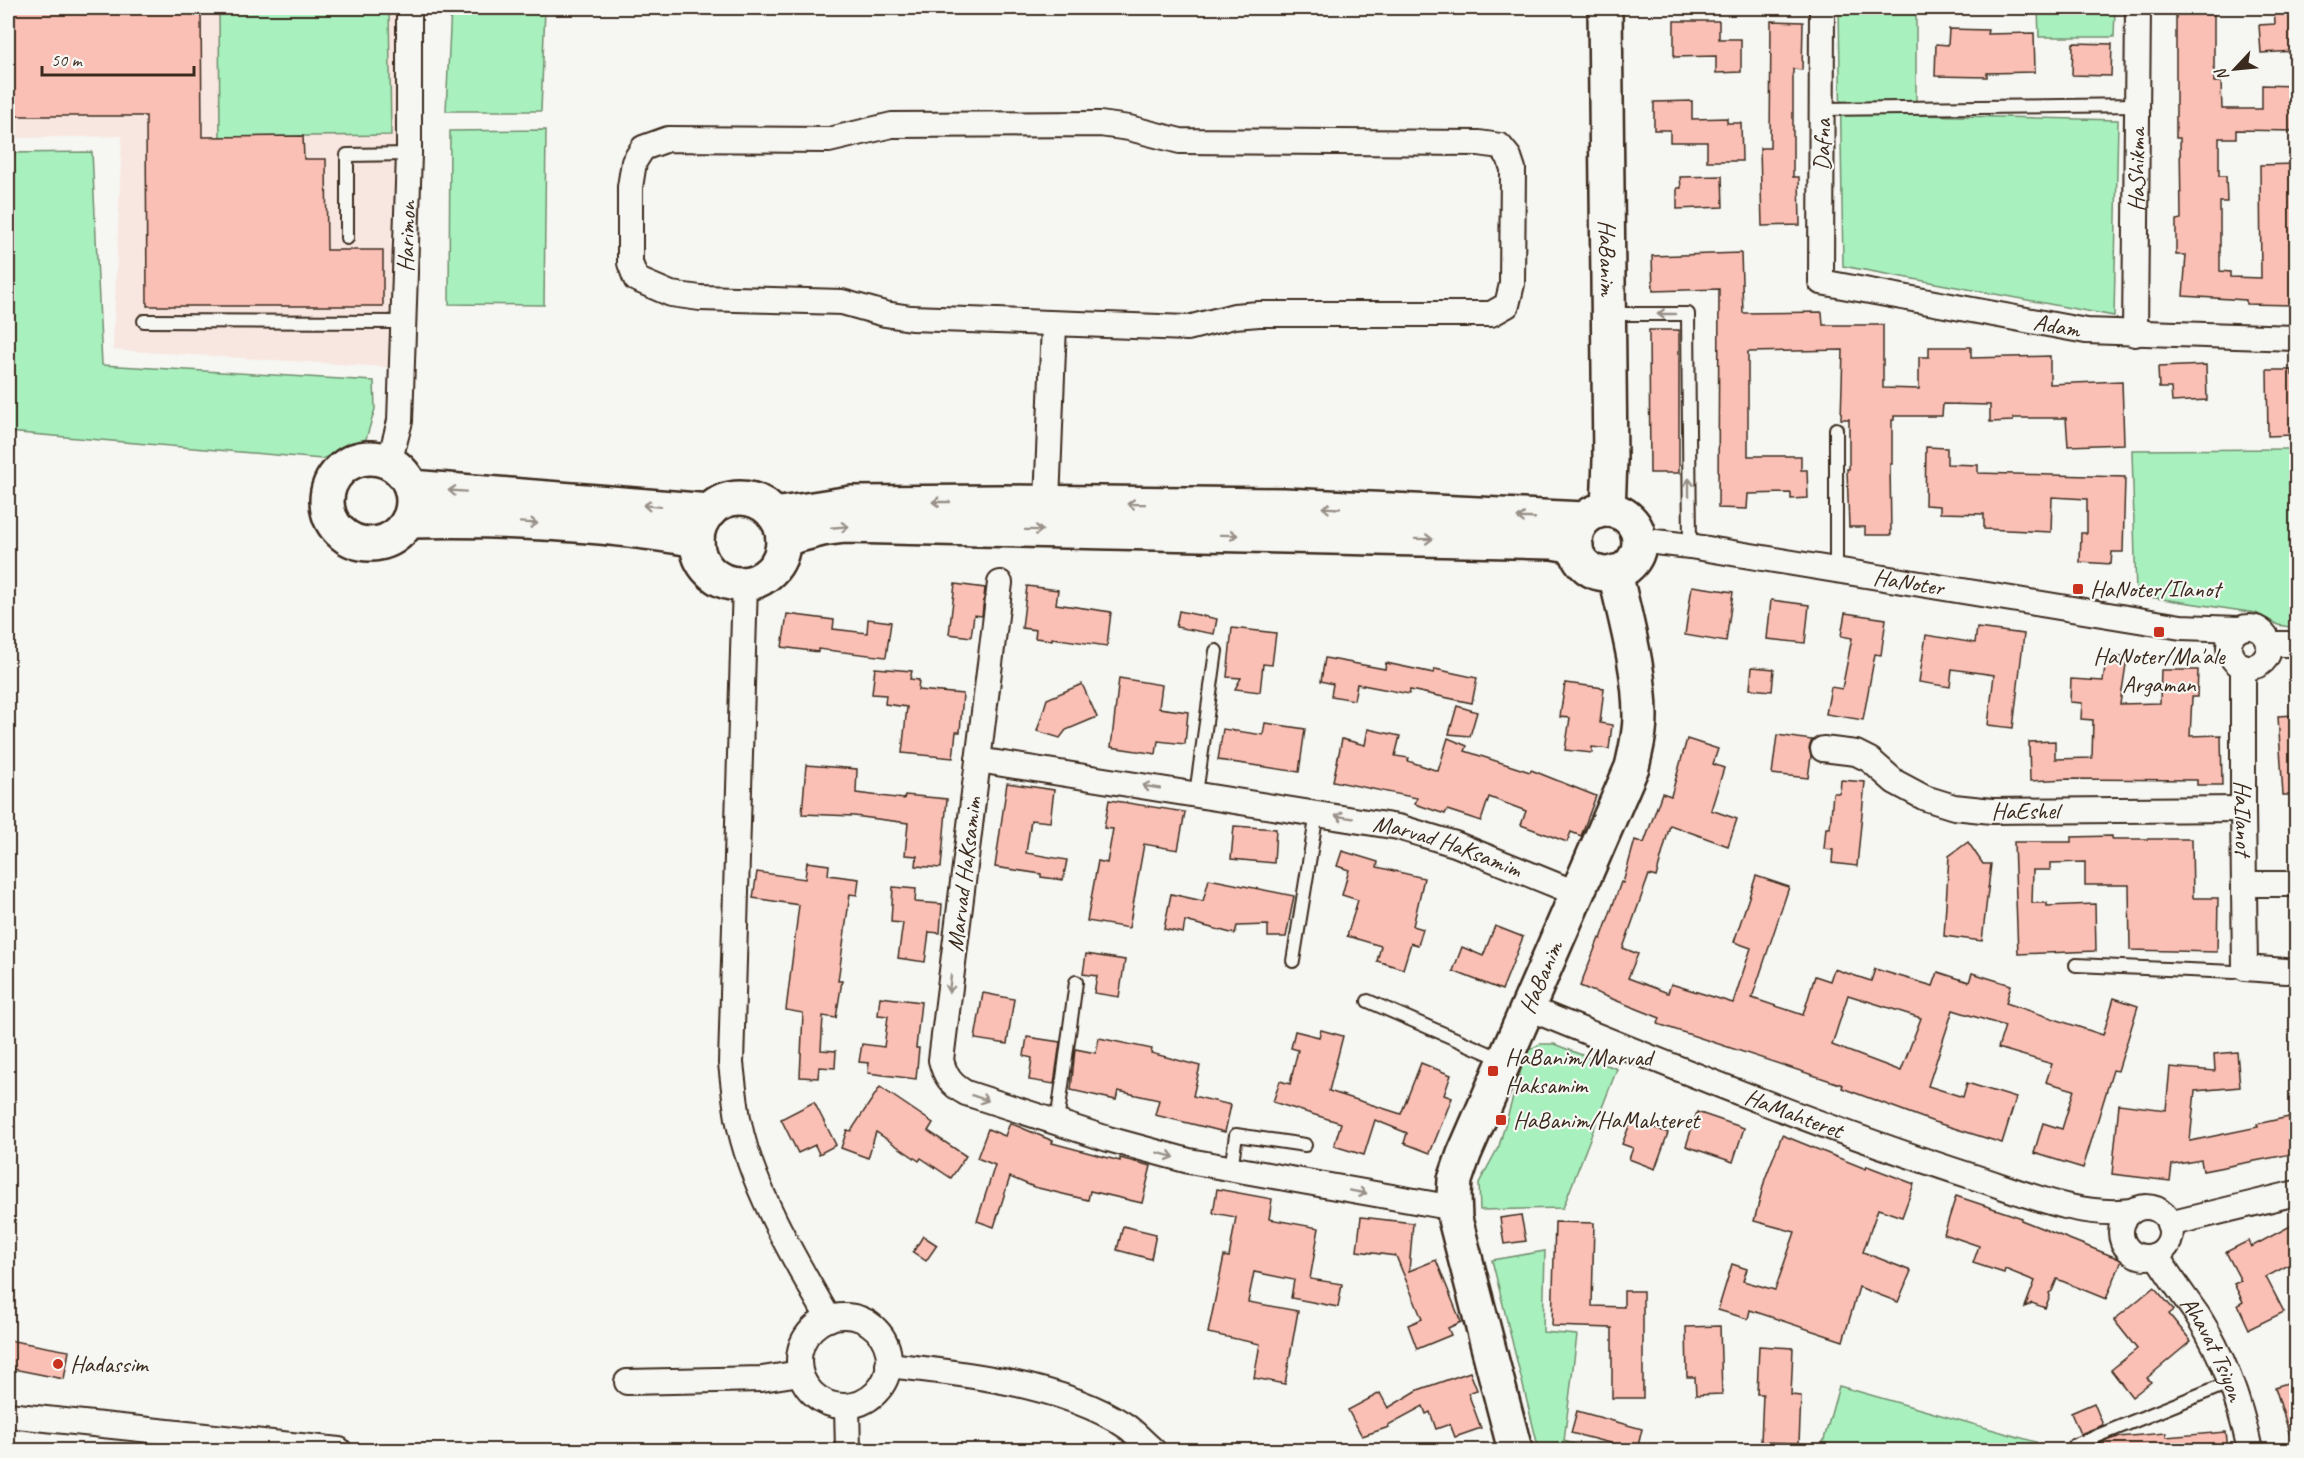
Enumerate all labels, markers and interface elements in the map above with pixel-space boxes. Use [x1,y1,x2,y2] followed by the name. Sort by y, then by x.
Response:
[42,39,194,77] scale bar
[2205,39,2265,99] north arrow
[51,49,84,71] text: 50 m
[2210,64,2234,84] text: N
[1807,118,1837,171] street label: Dafna
[2121,126,2152,212] street label: HaShikma
[390,199,422,273] street label: Harimon
[1592,220,1623,297] street label: HaBanim
[2031,307,2084,345] street label: Adam
[1657,308,1677,320] one-way arrow
[1683,478,1695,498] one-way arrow
[448,485,468,496] one-way arrow
[932,496,952,508] one-way arrow
[1127,498,1147,510] one-way arrow
[642,500,662,511] one-way arrow
[1322,502,1342,513] one-way arrow
[1516,512,1536,524] one-way arrow
[519,518,539,529] one-way arrow
[829,521,849,532] one-way arrow
[1024,525,1044,536] one-way arrow
[1219,529,1239,540] one-way arrow
[1414,533,1434,545] one-way arrow
[1871,562,1948,603] street label: HaNoter
[2090,574,2223,604] place label: HaNoter/Ilanot
[2071,582,2085,596] marker: HaNoter/Ilanot
[2152,625,2166,639] marker: HaNoter/Ma'ale Argaman
[2093,641,2227,699] place label: HaNoter/Ma'ale Argaman
[2228,780,2259,859] street label: HaIlanot
[1142,781,1162,792] one-way arrow
[940,794,988,953] street label: Marvad HaKsamim
[1991,795,2063,826] street label: HaEshel
[1371,808,1527,885] street label: Marvad HaKsamim
[1335,811,1354,822] one-way arrow
[1512,935,1570,1018] street label: HaBanim
[944,974,955,994] one-way arrow
[1505,1042,1656,1100] place label: HaBanim/Marvad Haksamim
[1486,1064,1500,1078] marker: HaBanim/Marvad Haksamim
[1741,1081,1849,1146] street label: HaMahteret
[970,1093,989,1104] one-way arrow
[1513,1105,1701,1135] place label: HaBanim/HaMahteret
[1494,1113,1508,1127] marker: HaBanim/HaMahteret
[1157,1150,1176,1161] one-way arrow
[1348,1186,1367,1197] one-way arrow
[2174,1290,2251,1406] street label: Ahavat Tsiyon
[70,1349,150,1379] place label: Hadassim
[51,1357,65,1371] marker: Hadassim

